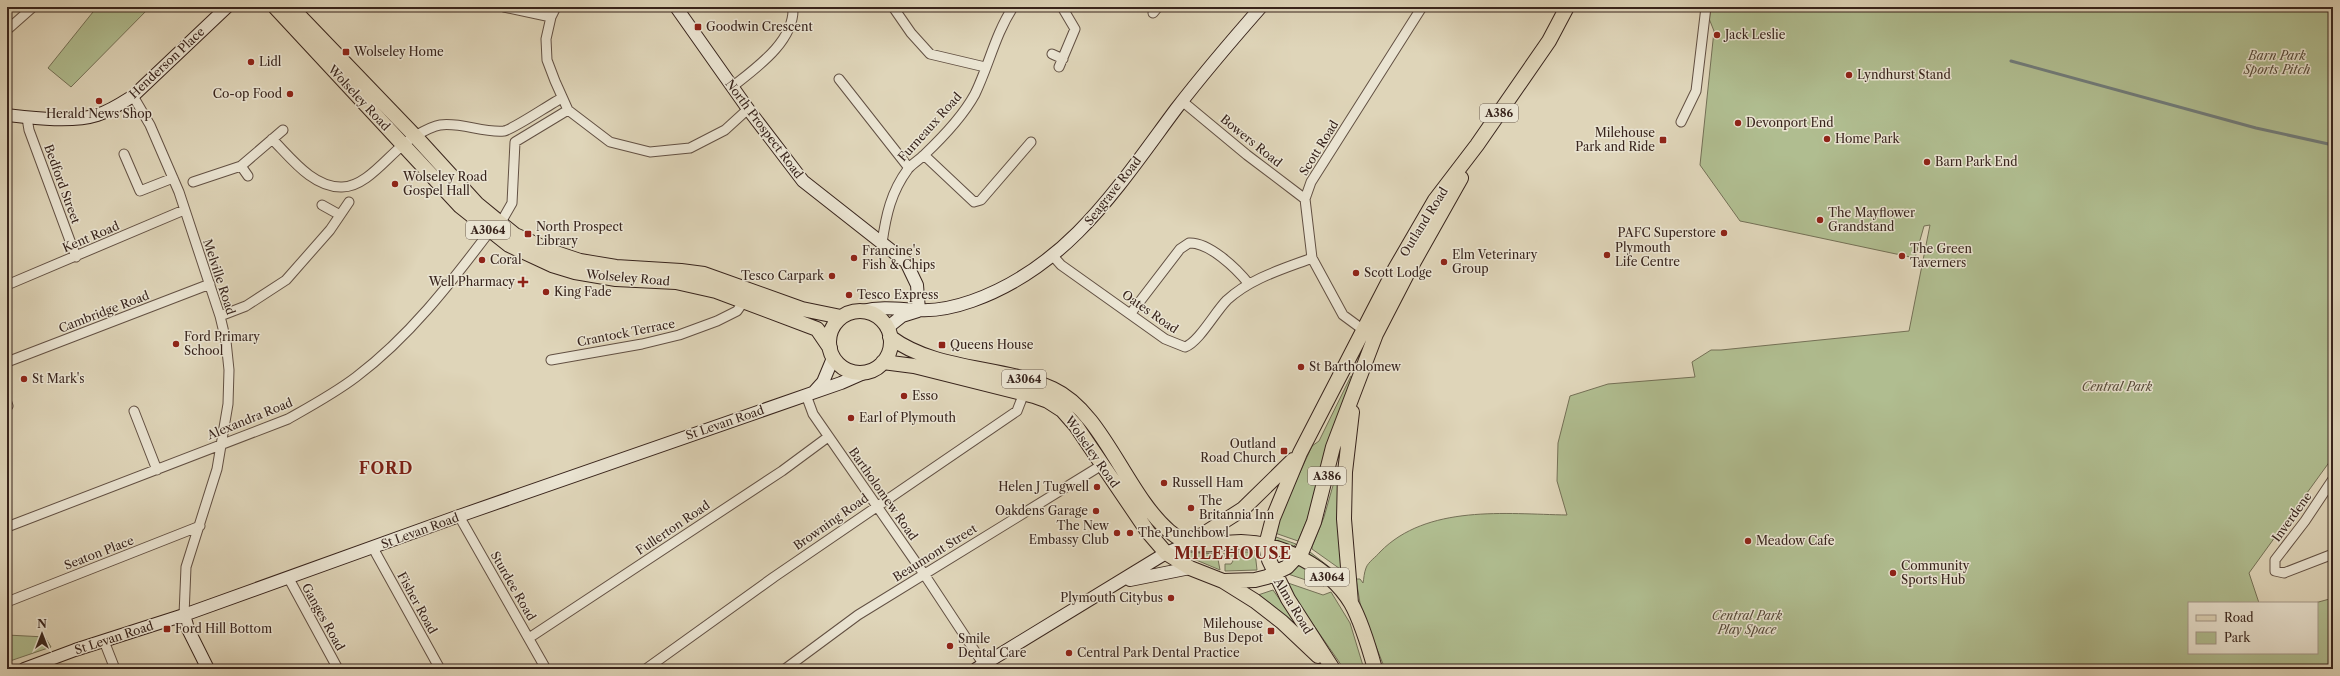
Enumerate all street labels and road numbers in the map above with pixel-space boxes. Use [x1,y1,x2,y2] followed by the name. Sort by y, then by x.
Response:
[126,24,208,101] street label: Henderson Place
[324,61,394,134] street label: Wolseley Road
[722,76,807,182] street label: North Prospect Road
[895,88,965,164] street label: Furneaux Road
[1480,104,1518,122] road number: A386
[1217,111,1286,170] street label: Bowers Road
[1296,117,1342,178] street label: Scott Road
[41,142,84,226] street label: Bedford Street
[1081,153,1145,228] street label: Seagrave Road
[1396,184,1451,259] street label: Outland Road
[60,218,122,255] street label: Kent Road
[466,221,510,239] road number: A3064
[200,237,239,317] street label: Melville Road
[584,266,671,289] street label: Wolseley Road
[56,287,152,336] street label: Cambridge Road
[1119,287,1182,337] street label: Oates Road
[576,316,676,349] street label: Crantock Terrace
[1002,370,1046,388] road number: A3064
[204,394,295,443] street label: Alexandra Road
[684,402,767,443] street label: St Levan Road
[1062,412,1123,491] street label: Wolseley Road
[846,444,921,544] street label: Bartholomew Road
[1308,467,1346,485] road number: A386
[2269,489,2315,544] street label: Inverdene
[790,490,872,553] street label: Browning Road
[633,497,713,558] street label: Fullerton Road
[379,509,461,552] street label: St Levan Road
[890,520,980,584] street label: Beaumont Street
[62,532,136,573] street label: Seaton Place
[488,549,540,624] street label: Sturdee Road
[1305,568,1349,586] road number: A3064
[394,569,441,637] street label: Fisher Road
[1270,574,1316,637] street label: Alma Road
[299,580,348,654] street label: Ganges Road
[73,618,156,657] street label: St Levan Road

